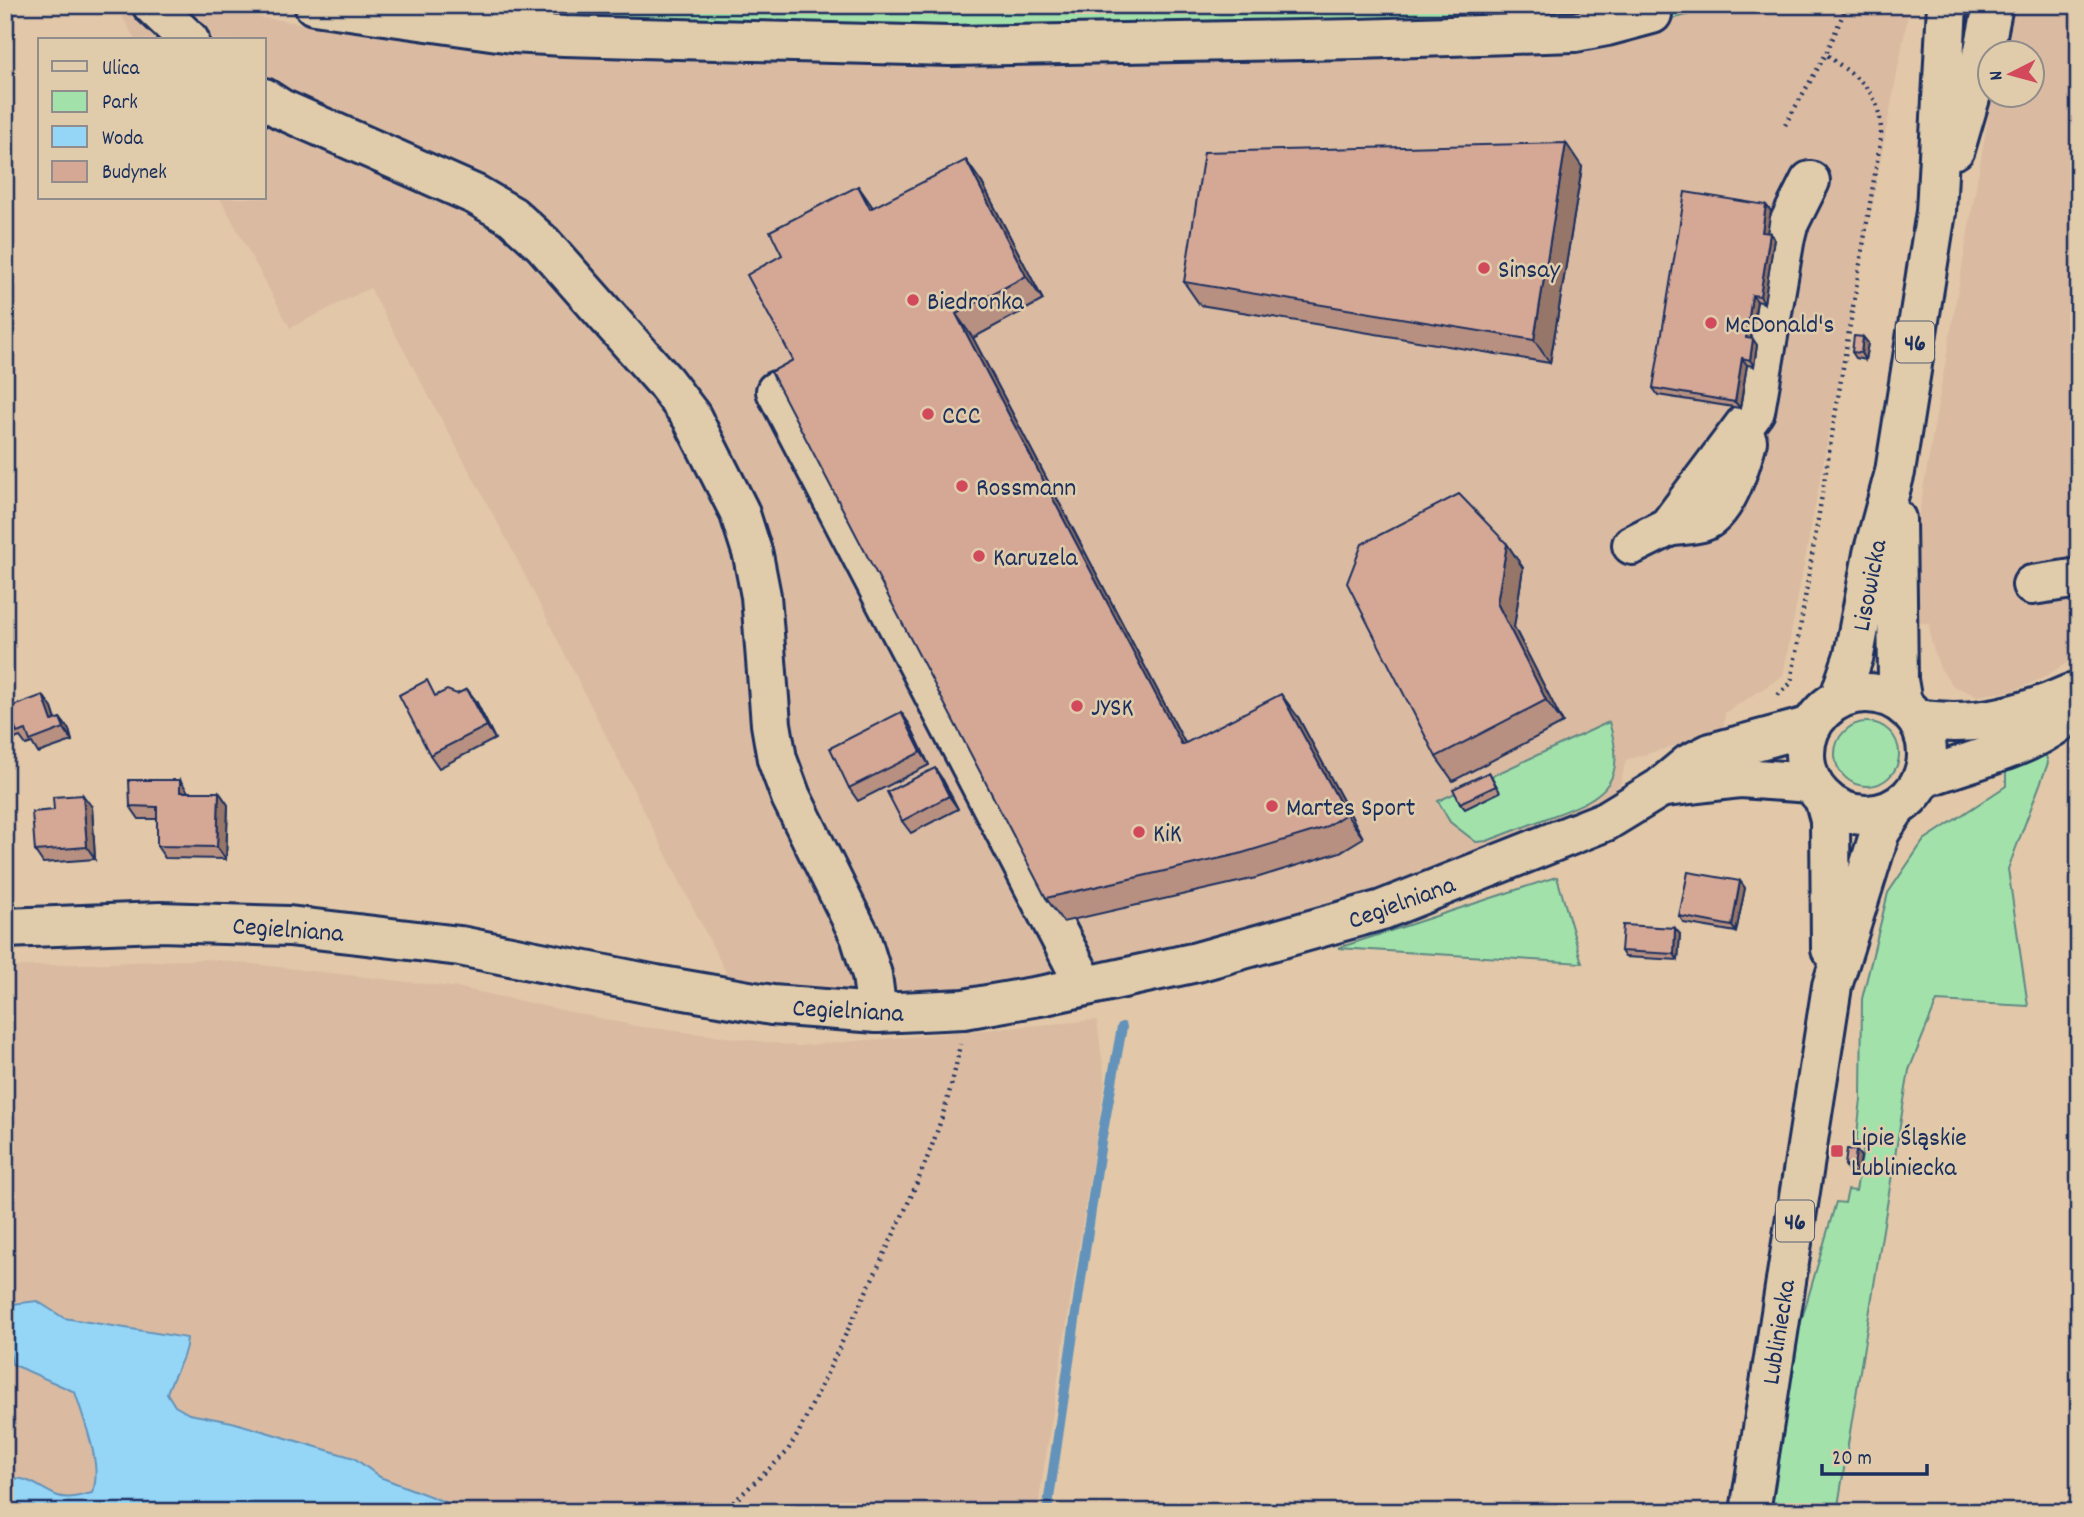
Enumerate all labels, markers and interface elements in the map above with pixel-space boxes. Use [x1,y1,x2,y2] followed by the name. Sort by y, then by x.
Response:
[38,38,266,200] legend
[1976,38,2046,108] north arrow
[102,55,140,85] text: Ulica
[1984,69,2011,81] text: N
[102,89,138,119] text: Park
[102,125,144,155] text: Woda
[102,159,167,189] text: Budynek
[1498,253,1560,290] place label: Sinsay
[1476,260,1492,276] marker: Sinsay
[927,285,1025,322] place label: Biedronka
[905,292,921,308] marker: Biedronka
[1725,308,1834,345] place label: McDonald's
[1703,315,1719,331] marker: McDonald's
[1896,321,1934,362] road number: 46
[942,399,981,436] place label: CCC
[920,406,936,422] marker: CCC
[976,471,1076,508] place label: Rossmann
[954,478,970,494] marker: Rossmann
[1844,536,1899,635] street label: Lisowicka
[993,541,1079,578] place label: Karuzela
[971,548,987,564] marker: Karuzela
[1091,691,1133,728] place label: JYSK
[1069,698,1085,714] marker: JYSK
[1286,791,1416,828] place label: Martes Sport
[1264,798,1280,814] marker: Martes Sport
[1153,817,1182,854] place label: KiK
[1131,824,1147,840] marker: KiK
[1344,868,1462,941] street label: Cegielniana
[231,909,345,954] street label: Cegielniana
[791,991,905,1034] street label: Cegielniana
[1851,1121,1967,1188] place label: Lipie Śląskie Lubliniecka
[1829,1143,1845,1159] marker: Lipie Śląskie Lubliniecka
[1776,1200,1814,1241] road number: 46
[1754,1277,1807,1388] street label: Lubliniecka
[1822,1433,1926,1477] scale bar
[1832,1445,1872,1475] text: 20 m

